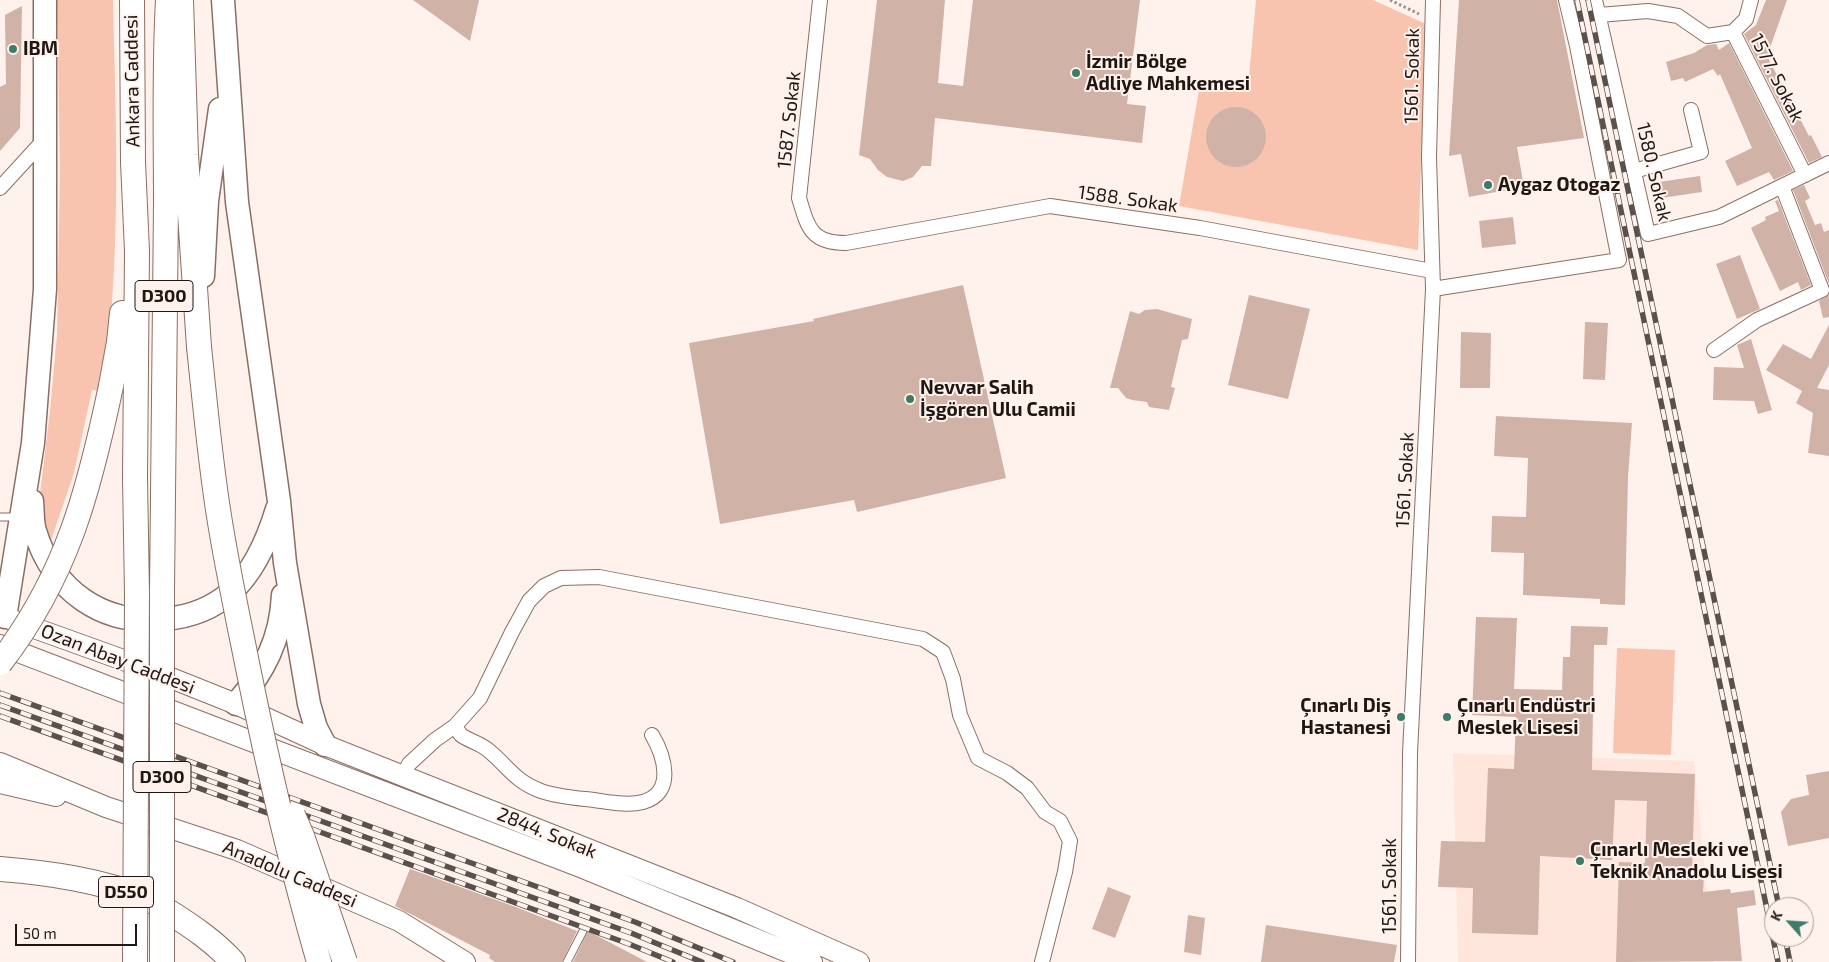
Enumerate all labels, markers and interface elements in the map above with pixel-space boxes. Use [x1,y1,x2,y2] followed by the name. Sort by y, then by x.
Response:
[119,14,145,148] street label: Ankara Caddesi
[1400,28,1424,124] street label: 1561. Sokak
[1745,30,1809,126] street label: 1577. Sokak
[23,38,58,60] place label: IBM
[7,43,19,55] marker: IBM
[1086,51,1250,95] place label: İzmir Bölge Adliye Mahkemesi
[1070,67,1082,79] marker: İzmir Bölge Adliye Mahkemesi
[773,70,805,170] street label: 1587. Sokak
[1632,120,1676,224] street label: 1580. Sokak
[1498,174,1620,196] place label: Aygaz Otogaz
[1482,179,1494,191] marker: Aygaz Otogaz
[1077,181,1179,217] street label: 1588. Sokak
[135,280,193,312] road number: D300
[920,377,1076,421] place label: Nevvar Salih İşgören Ulu Camii
[904,393,916,405] marker: Nevvar Salih İşgören Ulu Camii
[1391,431,1419,529] street label: 1561. Sokak
[38,619,198,699] street label: Ozan Abay Caddesi
[1300,695,1391,739] place label: Çınarlı Diş Hastanesi
[1457,695,1596,739] place label: Çınarlı Endüstri Meslek Lisesi
[1395,711,1407,723] marker: Çınarlı Diş Hastanesi
[1441,711,1453,723] marker: Çınarlı Endüstri Meslek Lisesi
[133,762,191,792] road number: D300
[494,803,600,863] street label: 2844. Sokak
[220,836,360,912] street label: Anadolu Caddesi
[1379,838,1401,934] street label: 1561. Sokak
[1590,839,1783,883] place label: Çınarlı Mesleki ve Teknik Anadolu Lisesi
[1574,855,1586,867] marker: Çınarlı Mesleki ve Teknik Anadolu Lisesi
[98,876,154,908] road number: D550
[1764,897,1814,947] north arrow
[1766,908,1786,923] text: K
[18,914,140,946] scale bar
[23,924,57,942] text: 50 m

